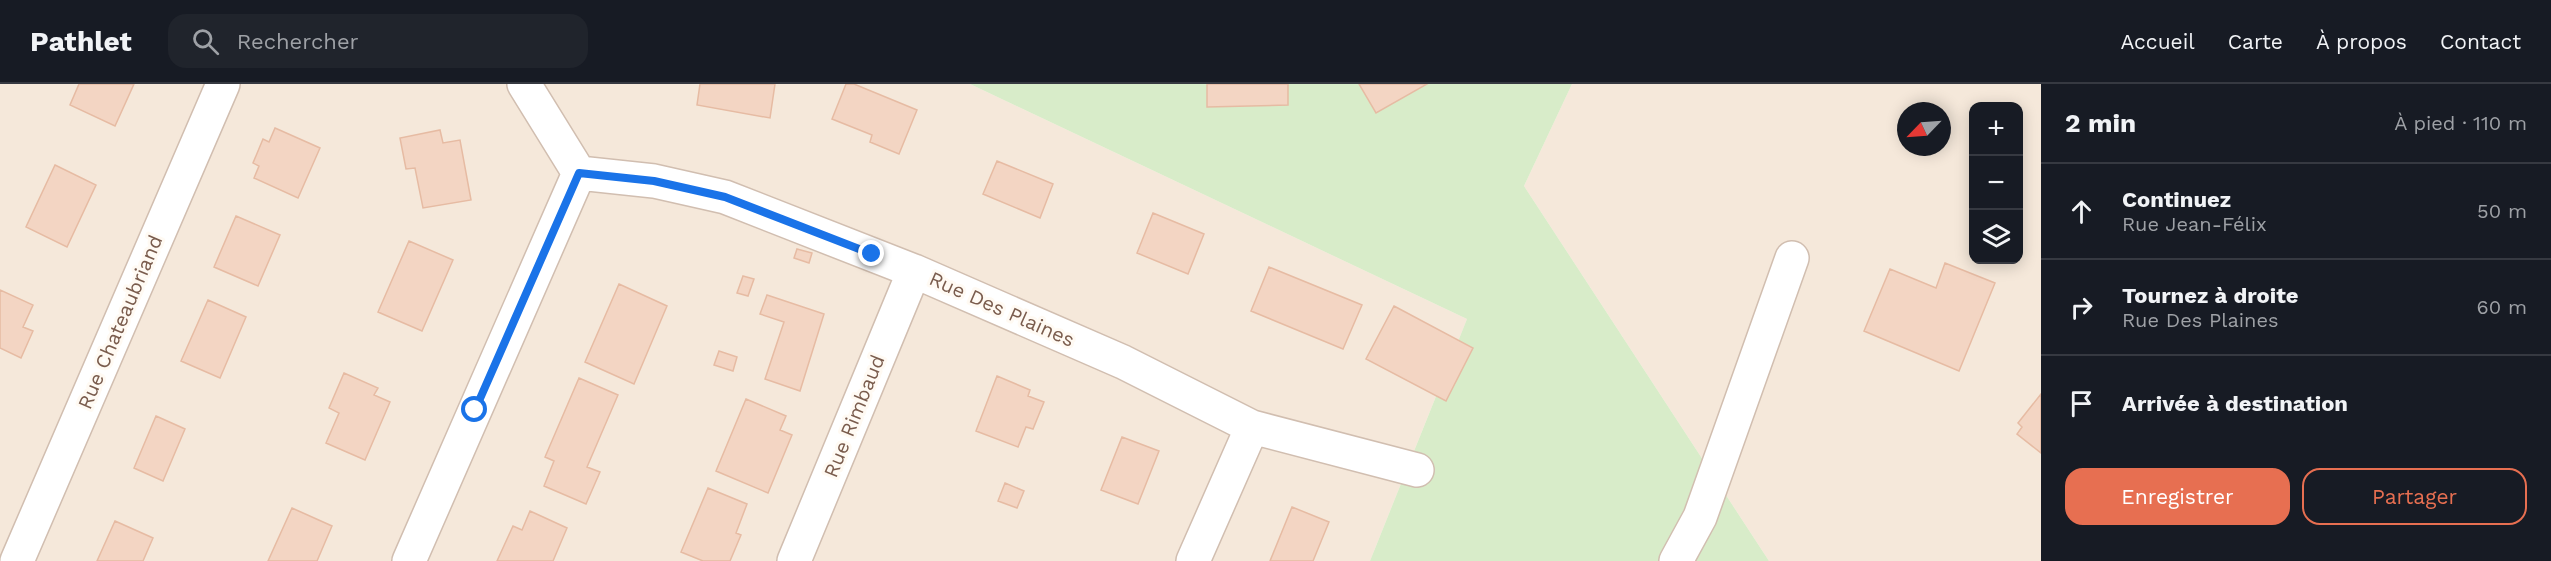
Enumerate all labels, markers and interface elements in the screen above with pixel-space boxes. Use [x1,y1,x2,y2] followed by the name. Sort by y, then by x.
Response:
[168,14,588,68] search box
[30,25,132,58] text: Pathlet
[189,25,222,58] icon: search
[237,29,359,54] text: Rechercher
[2120,29,2195,54] text: Accueil
[2228,29,2283,54] text: Carte
[2316,29,2407,54] text: À propos
[2440,29,2521,54] text: Contact
[1897,102,1951,156] north arrow
[1969,102,2023,264] map controls
[1969,102,2023,156] button: +
[2065,108,2136,138] text: 2 min
[2394,111,2527,135] text: À pied · 110 m
[1969,156,2023,210] button: −
[2122,187,2231,212] text: Continuez
[2065,195,2098,228] icon: ahead
[2477,199,2527,223] text: 50 m
[1969,210,2023,264] button: layers
[2122,212,2267,236] text: Rue Jean-Félix
[72,231,168,413] street label: Rue Chateaubriand
[858,240,884,266] route end
[926,266,1078,352] street label: Rue Des Plaines
[2122,283,2299,308] text: Tournez à droite
[2065,291,2098,324] icon: right
[2477,295,2527,319] text: 60 m
[2122,308,2279,332] text: Rue Des Plaines
[819,351,889,481] street label: Rue Rimbaud
[2065,387,2098,420] icon: arrive
[2122,391,2348,416] text: Arrivée à destination
[461,396,487,422] route start
[2065,468,2290,525] button: Enregistrer
[2302,468,2527,525] button: Partager

